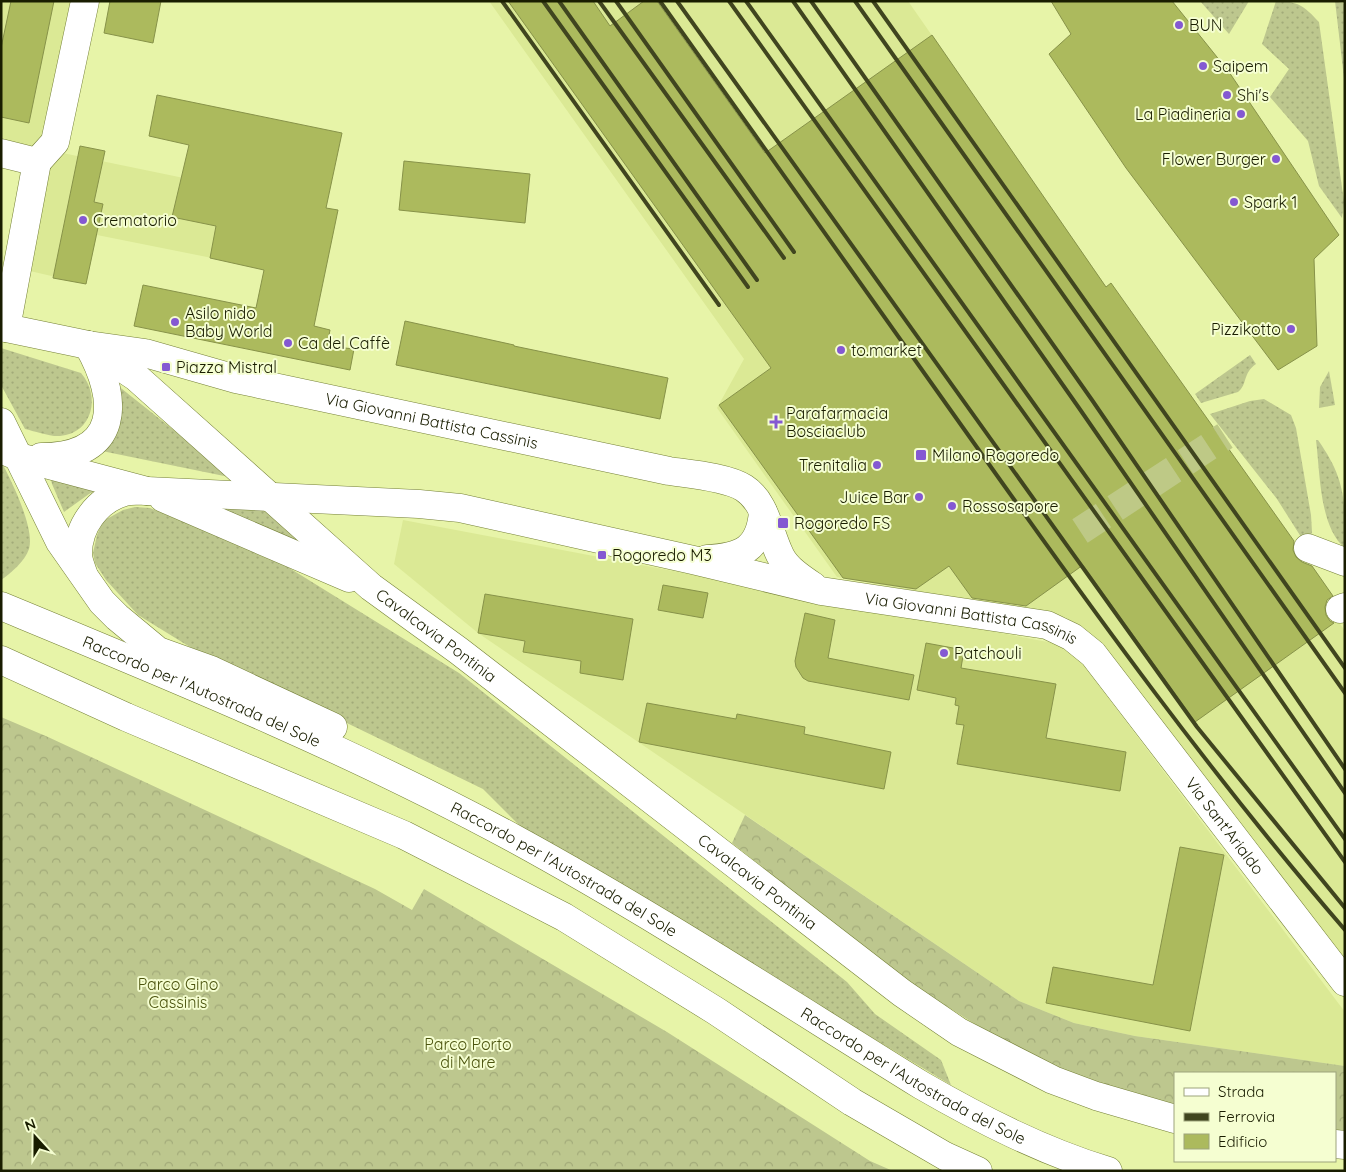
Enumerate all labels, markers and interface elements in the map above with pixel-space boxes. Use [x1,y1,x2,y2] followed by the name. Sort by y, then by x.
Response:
[1189,15,1222,35] place label: BUN
[1173,19,1185,31] marker: BUN
[1213,56,1268,76] place label: Saipem
[1197,60,1209,72] marker: Saipem
[1237,85,1269,105] place label: Shi's
[1221,89,1233,101] marker: Shi's
[1135,104,1231,124] place label: La Piadineria
[1235,108,1247,120] marker: La Piadineria
[1162,149,1266,169] place label: Flower Burger
[1270,153,1282,165] marker: Flower Burger
[1244,192,1297,212] place label: Spark 1
[1228,196,1240,208] marker: Spark 1
[93,210,177,230] place label: Crematorio
[77,214,89,226] marker: Crematorio
[185,303,273,341] place label: Asilo nido Baby World
[169,316,181,328] marker: Asilo nido Baby World
[1211,319,1281,339] place label: Pizzikotto
[1285,323,1297,335] marker: Pizzikotto
[298,333,390,353] place label: Ca del Caffè
[282,337,294,349] marker: Ca del Caffè
[851,340,922,360] place label: to.market
[835,344,847,356] marker: to.market
[176,357,277,377] place label: Piazza Mistral
[160,361,172,373] marker: Piazza Mistral
[323,388,540,453] street label: Via Giovanni Battista Cassinis
[786,403,888,441] place label: Parafarmacia Bosciaclub
[770,416,782,428] marker: Parafarmacia Bosciaclub
[932,445,1059,465] place label: Milano Rogoredo
[914,448,928,462] marker: Milano Rogoredo
[799,455,867,475] place label: Trenitalia
[871,459,883,471] marker: Trenitalia
[839,487,909,507] place label: Juice Bar
[913,491,925,503] marker: Juice Bar
[962,496,1059,516] place label: Rossosapore
[946,500,958,512] marker: Rossosapore
[794,513,890,533] place label: Rogoredo FS
[776,516,790,530] marker: Rogoredo FS
[612,545,712,565] place label: Rogoredo M3
[596,549,608,561] marker: Rogoredo M3
[372,584,501,686] street label: Cavalcavia Pontinia
[863,588,1082,648] street label: Via Giovanni Battista Cassinis
[80,631,324,751] street label: Raccordo per l'Autostrada del Sole
[954,643,1022,663] place label: Patchouli
[938,647,950,659] marker: Patchouli
[1181,773,1269,878] street label: Via Sant'Arialdo
[447,797,681,941] street label: Raccordo per l'Autostrada del Sole
[694,829,821,934] street label: Cavalcavia Pontinia
[138,974,218,1012] park label: Parco Gino Cassinis
[797,1002,1029,1148] street label: Raccordo per l'Autostrada del Sole
[424,1034,512,1072] park label: Parco Porto di Mare
[1174,1072,1336,1162] legend
[1218,1082,1264,1101] text: Strada
[1218,1107,1275,1126] text: Ferrovia
[10,1112,60,1162] north arrow
[22,1115,38,1135] text: N
[1218,1132,1267,1151] text: Edificio

